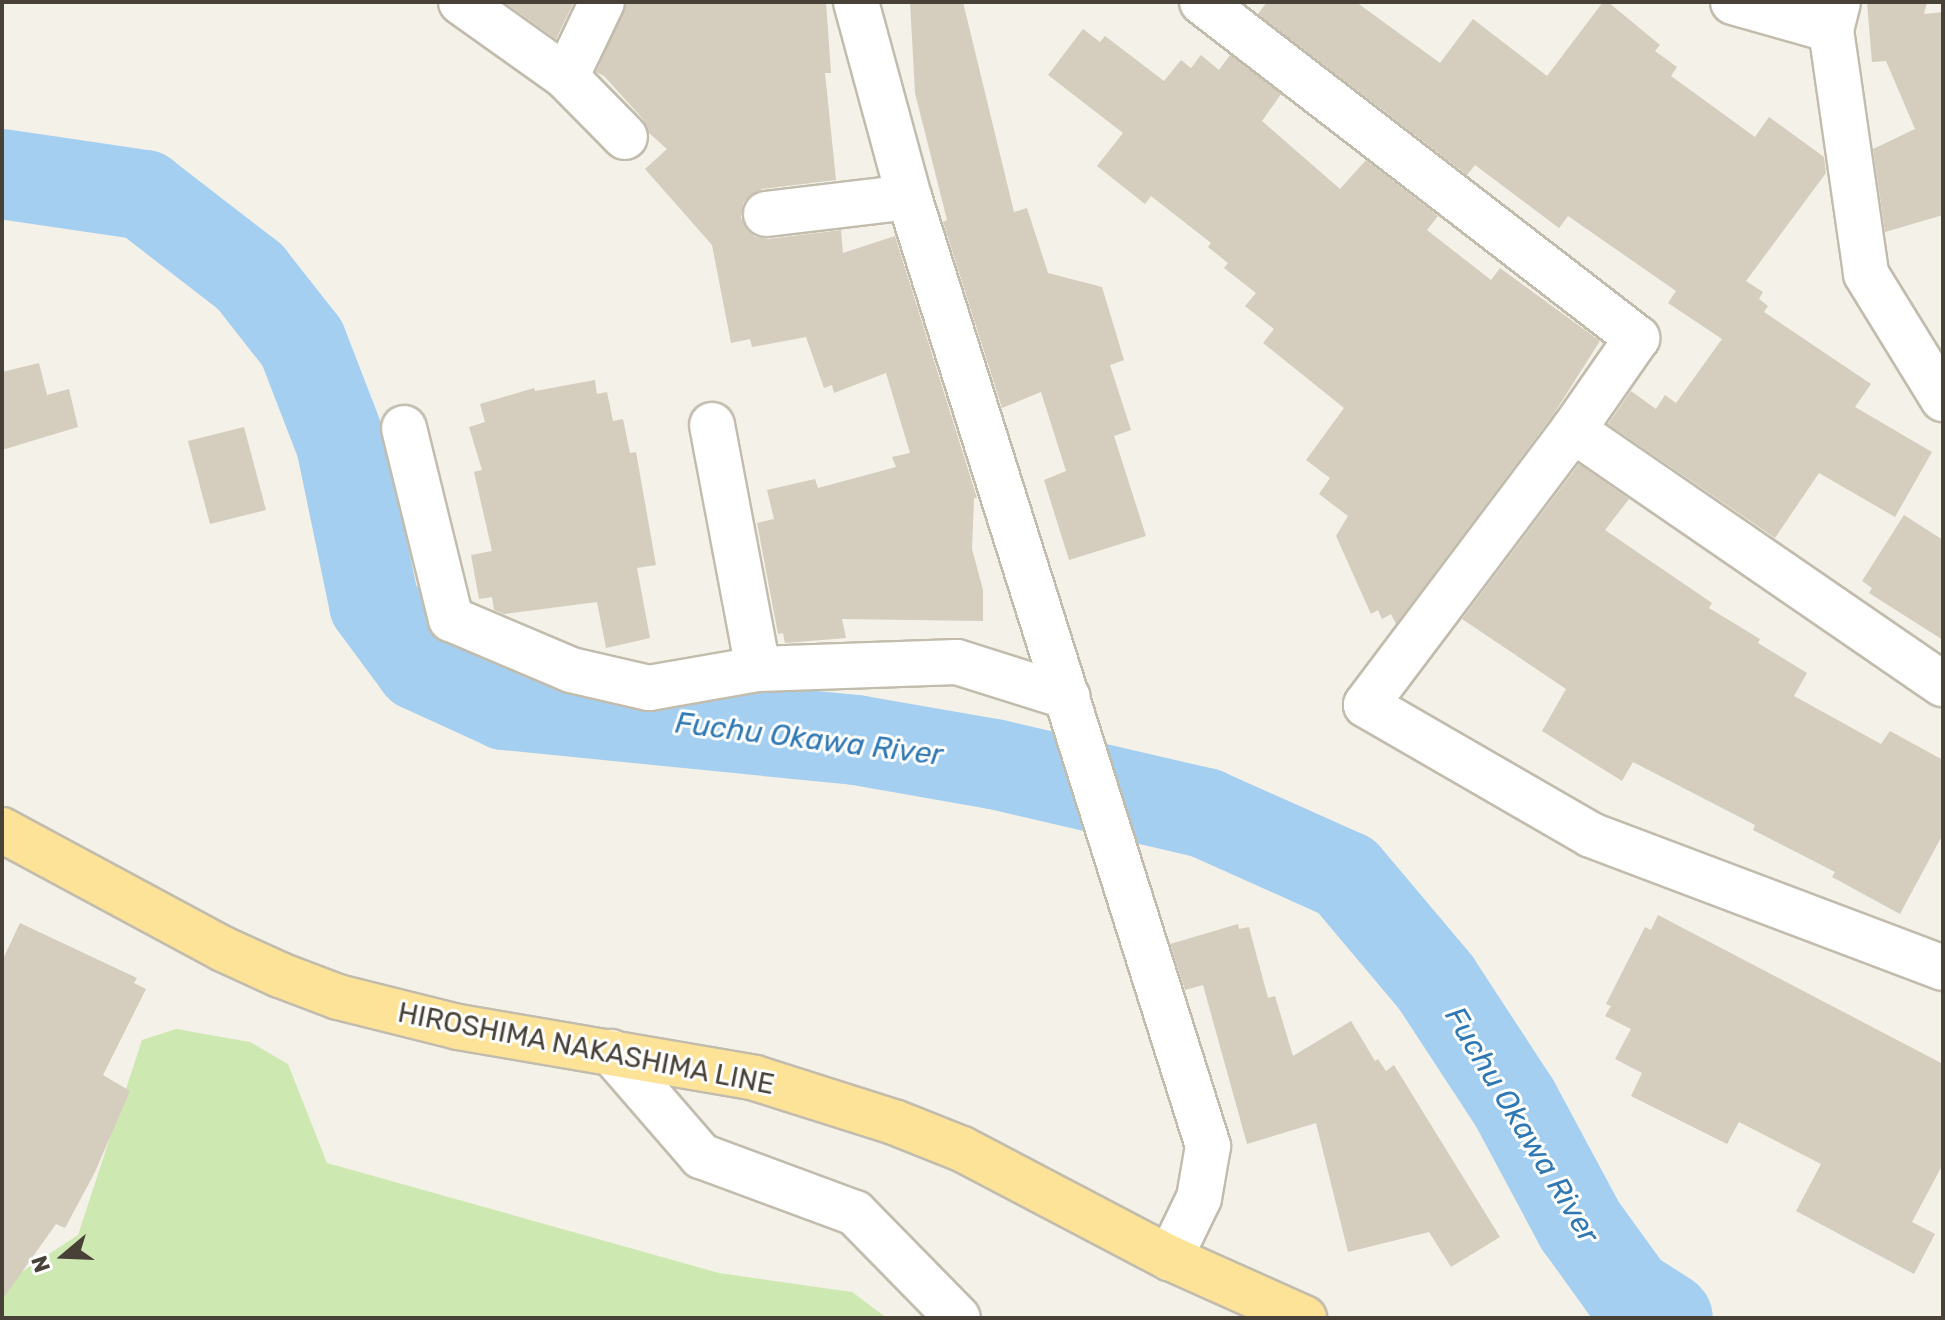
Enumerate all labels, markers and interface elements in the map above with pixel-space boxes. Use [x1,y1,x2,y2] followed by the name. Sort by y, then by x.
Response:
[673,705,945,773] water label: Fuchu Okawa River
[394,996,778,1102] street label: HIROSHIMA NAKASHIMA LINE
[1437,1000,1607,1250] water label: Fuchu Okawa River
[24,1216,104,1296] north arrow
[25,1252,56,1276] text: N

